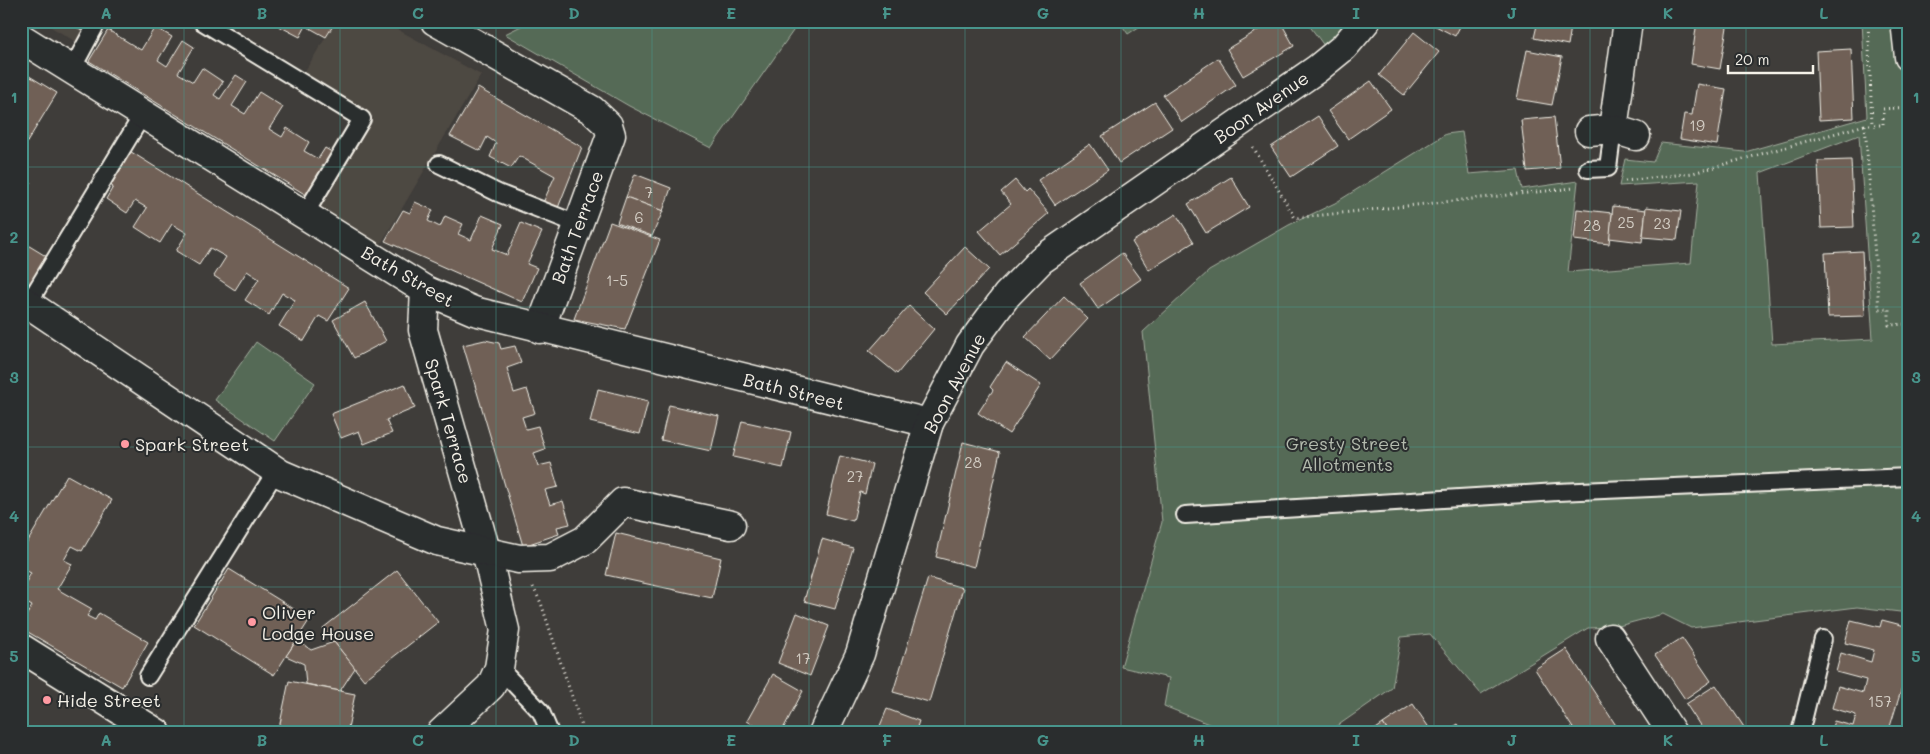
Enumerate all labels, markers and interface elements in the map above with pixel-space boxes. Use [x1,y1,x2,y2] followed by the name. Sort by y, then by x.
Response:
[100,2,112,23] text: A
[257,2,267,23] text: B
[412,2,424,23] text: C
[568,2,580,23] text: D
[726,2,736,23] text: E
[882,2,892,23] text: F
[1037,2,1049,23] text: G
[1193,2,1205,23] text: H
[1352,2,1360,23] text: I
[1507,2,1517,23] text: J
[1663,2,1673,23] text: K
[1819,2,1829,23] text: L
[1728,42,1812,74] scale bar
[1735,49,1769,69] text: 20 m
[1209,65,1313,149] street label: Boon Avenue
[10,86,18,107] text: 1
[1912,86,1920,107] text: 1
[1689,115,1705,135] house number: 19
[545,167,609,287] street label: Bath Terrace
[645,182,653,202] house number: 7
[634,207,644,227] house number: 6
[1617,212,1635,232] house number: 25
[1653,213,1671,233] house number: 23
[1583,215,1601,235] house number: 28
[10,226,19,247] text: 2
[1912,226,1921,247] text: 2
[357,240,459,312] street label: Bath Street
[606,270,628,290] house number: 1-5
[917,329,991,437] street label: Boon Avenue
[420,356,478,486] street label: Spark Terrace
[9,366,19,387] text: 3
[1911,366,1921,387] text: 3
[741,367,847,415] street label: Bath Street
[1286,431,1408,476] park label: Gresty Street Allotments
[135,432,249,456] place label: Spark Street
[119,438,131,450] marker: Spark Street
[964,452,982,472] house number: 28
[847,466,863,486] house number: 27
[9,505,19,526] text: 4
[1911,505,1921,526] text: 4
[262,600,374,645] place label: Oliver Lodge House
[246,616,258,628] marker: Oliver Lodge House
[9,645,19,666] text: 5
[1911,645,1921,666] text: 5
[795,648,811,668] house number: 17
[57,688,161,712] place label: Hide Street
[1868,691,1892,711] house number: 157
[41,694,53,706] marker: Hide Street
[100,729,112,750] text: A
[257,729,267,750] text: B
[412,729,424,750] text: C
[568,729,580,750] text: D
[726,729,736,750] text: E
[882,729,892,750] text: F
[1037,729,1049,750] text: G
[1193,729,1205,750] text: H
[1352,729,1360,750] text: I
[1507,729,1517,750] text: J
[1663,729,1673,750] text: K
[1819,729,1829,750] text: L

